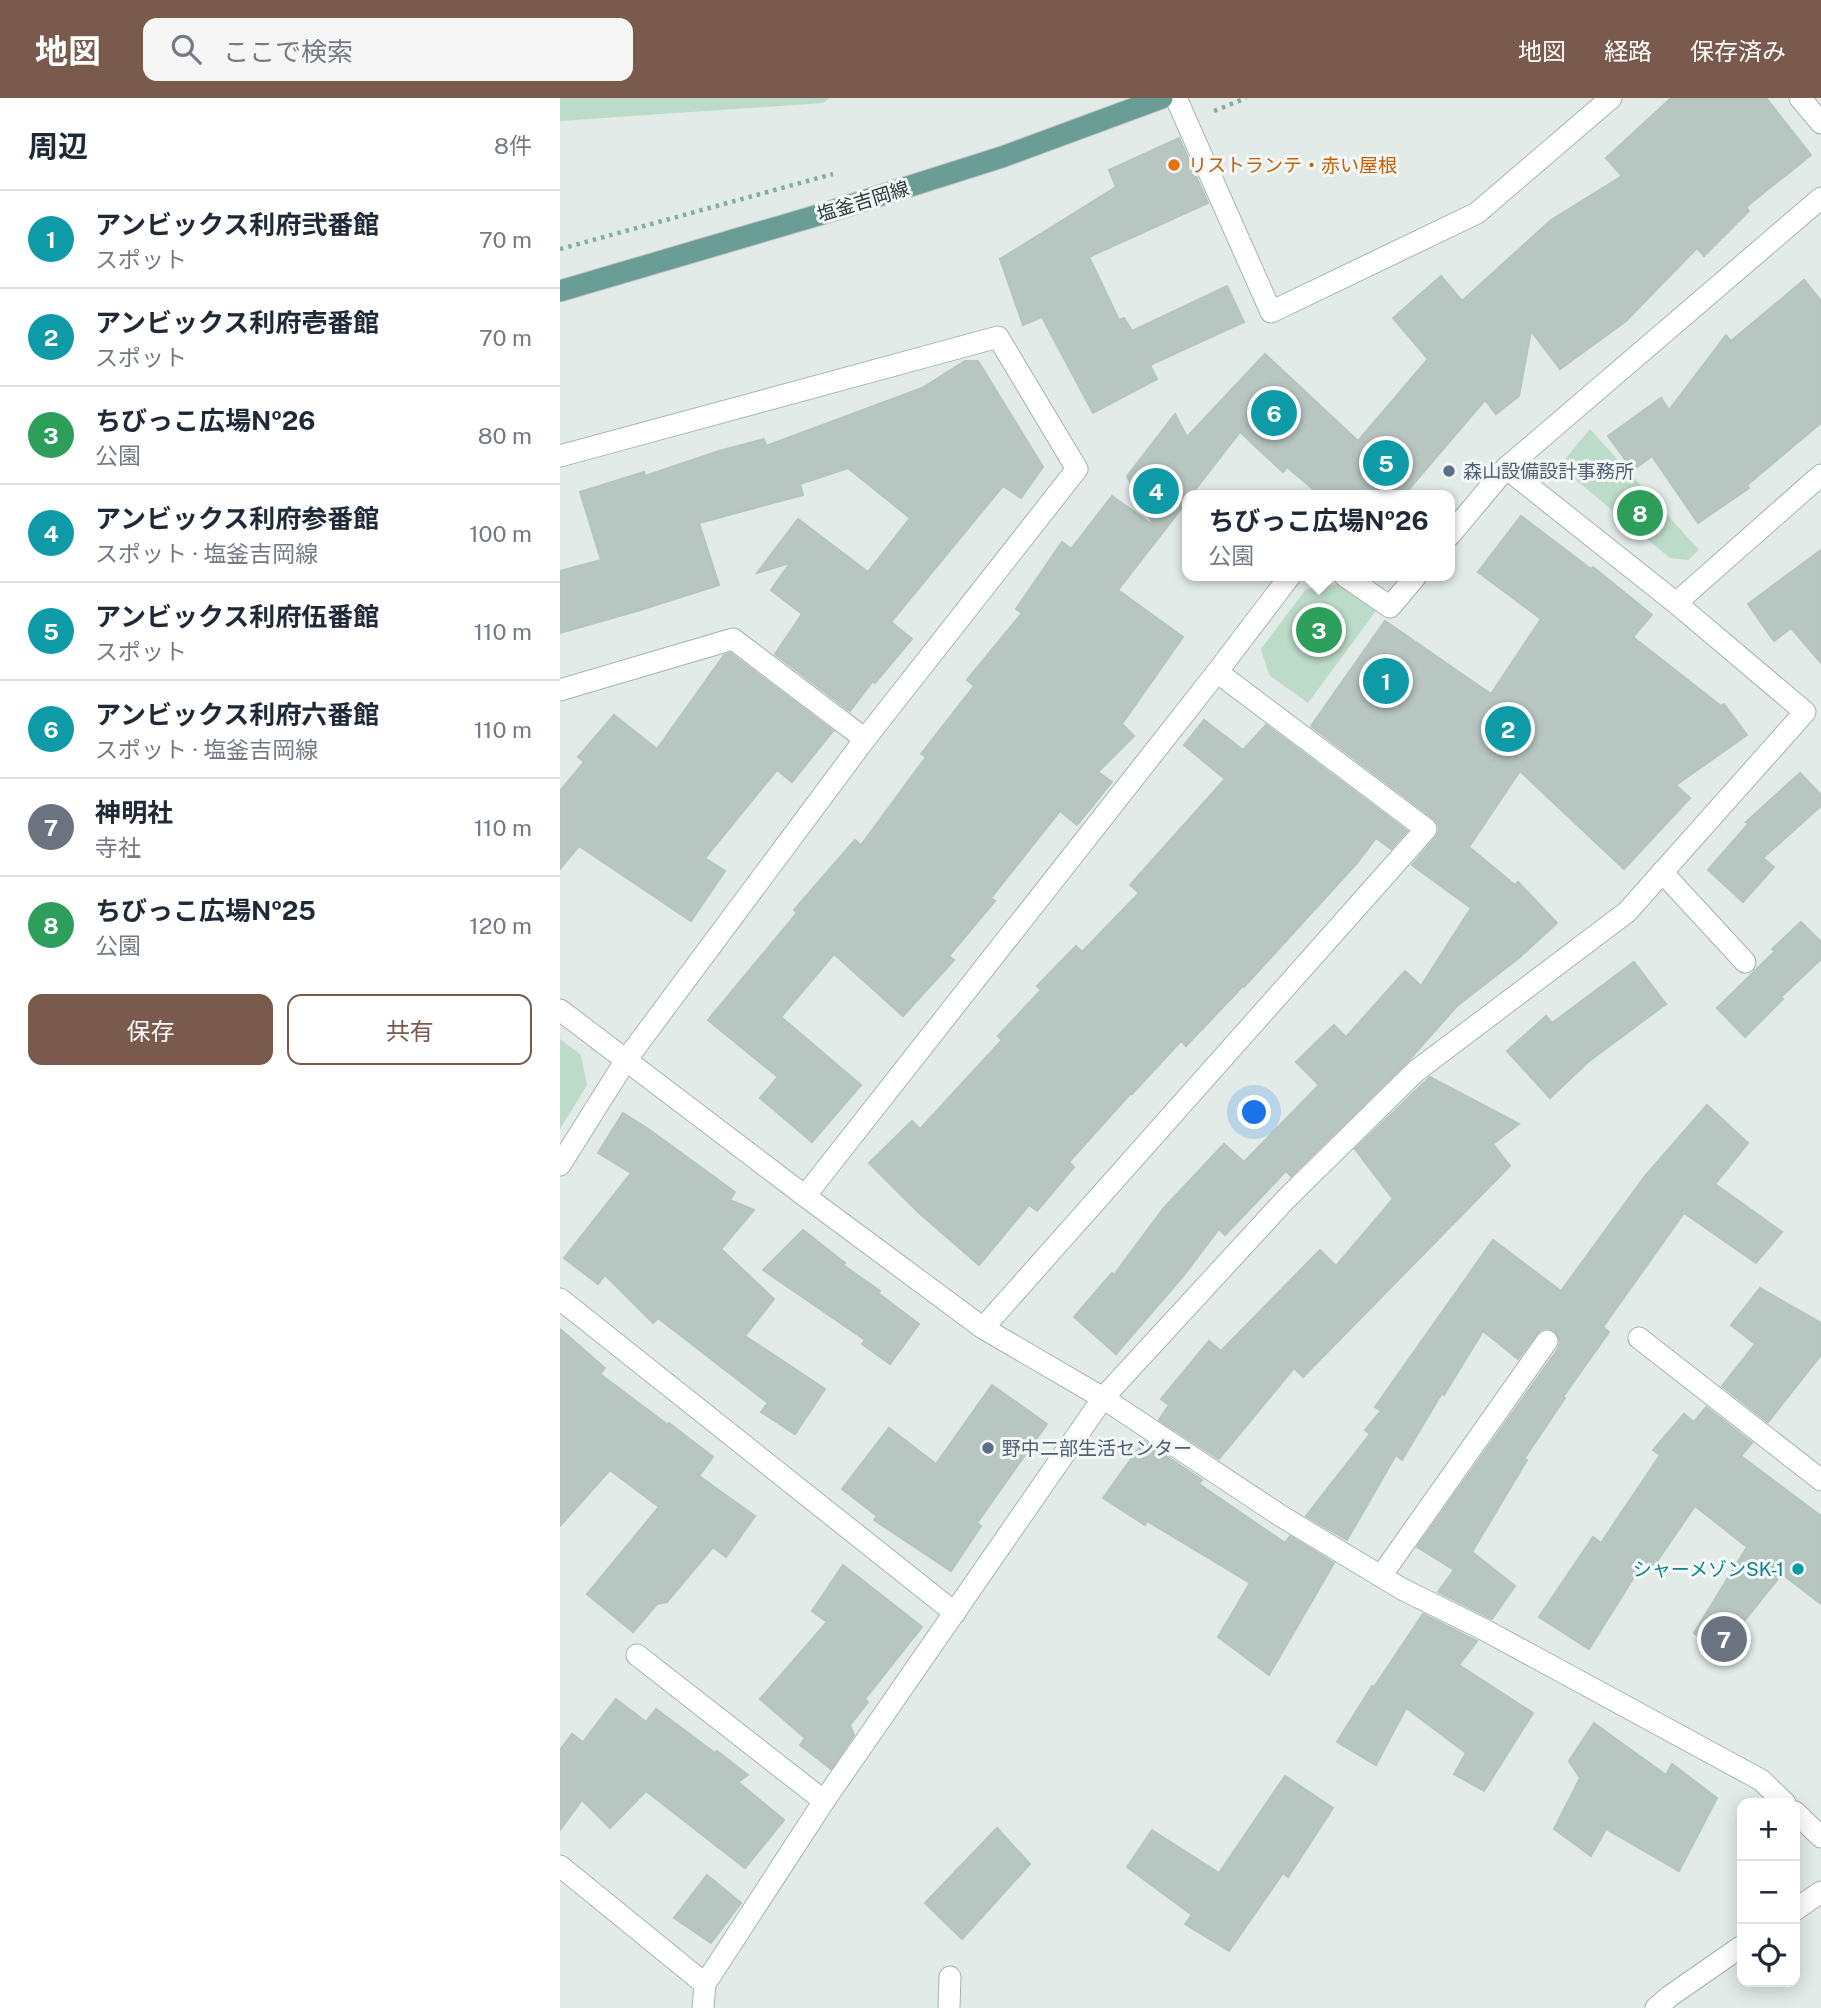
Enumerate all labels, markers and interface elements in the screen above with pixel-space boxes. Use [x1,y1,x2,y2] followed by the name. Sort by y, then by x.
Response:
[143,18,633,81] search box
[167,30,205,68] icon: search
[35,32,101,70] text: 地図
[223,36,353,67] text: ここで検索
[1518,37,1566,65] text: 地図
[1604,37,1652,65] text: 経路
[1690,37,1786,65] text: 保存済み
[28,128,88,164] text: 周辺
[494,132,532,159] text: 8件
[1188,154,1397,176] place label: リストランテ・赤い屋根
[1166,157,1182,173] marker: リストランテ・赤い屋根
[814,177,912,225] street label: 塩釜吉岡線
[95,209,379,240] text: アンビックス利府弐番館
[46,226,56,253] text: 1
[479,226,532,253] text: 70 m
[95,246,187,273] text: スポット
[95,307,379,338] text: アンビックス利府壱番館
[44,324,58,351] text: 2
[479,324,532,351] text: 70 m
[95,344,187,371] text: スポット
[1251,387,1297,439] pin: 6
[95,405,316,436] text: ちびっこ広場№26
[43,422,59,449] text: 3
[478,422,532,449] text: 80 m
[1363,437,1409,489] pin: 5
[95,442,141,469] text: 公園
[1463,460,1634,482] place label: 森山設備設計事務所
[1441,463,1457,479] marker: 森山設備設計事務所
[1133,465,1179,517] pin: 4
[1617,487,1663,539] pin: 8
[1182,490,1455,581] popup
[95,503,379,534] text: アンビックス利府参番館
[1208,505,1429,536] text: ちびっこ広場№26
[43,520,59,547] text: 4
[469,520,532,547] text: 100 m
[95,540,318,567] text: スポット · 塩釜吉岡線
[1208,542,1254,569] text: 公園
[95,601,379,632] text: アンビックス利府伍番館
[1296,604,1342,656] pin: 3
[43,618,59,645] text: 5
[474,618,532,645] text: 110 m
[95,638,187,665] text: スポット
[1363,655,1409,707] pin: 1
[95,699,379,730] text: アンビックス利府六番館
[1485,703,1531,755] pin: 2
[43,716,59,743] text: 6
[474,716,532,743] text: 110 m
[95,736,318,763] text: スポット · 塩釜吉岡線
[95,797,173,828] text: 神明社
[44,814,58,841] text: 7
[474,814,532,841] text: 110 m
[95,834,141,861] text: 寺社
[95,895,316,926] text: ちびっこ広場№25
[43,912,59,939] text: 8
[469,912,532,939] text: 120 m
[95,932,141,959] text: 公園
[28,994,273,1065] button: 保存
[287,994,532,1065] button: 共有
[1237,1095,1271,1129] your location
[1002,1437,1192,1459] place label: 野中二部生活センター
[980,1440,996,1456] marker: 野中二部生活センター
[1633,1558,1784,1580] place label: シャーメゾンSK-1
[1790,1561,1806,1577] marker: シャーメゾンSK-1
[1701,1613,1747,1665] pin: 7
[1737,1798,1800,1987] map controls
[1737,1798,1800,1861] button: +
[1737,1861,1800,1924] button: −
[1737,1924,1800,1987] button: locate

